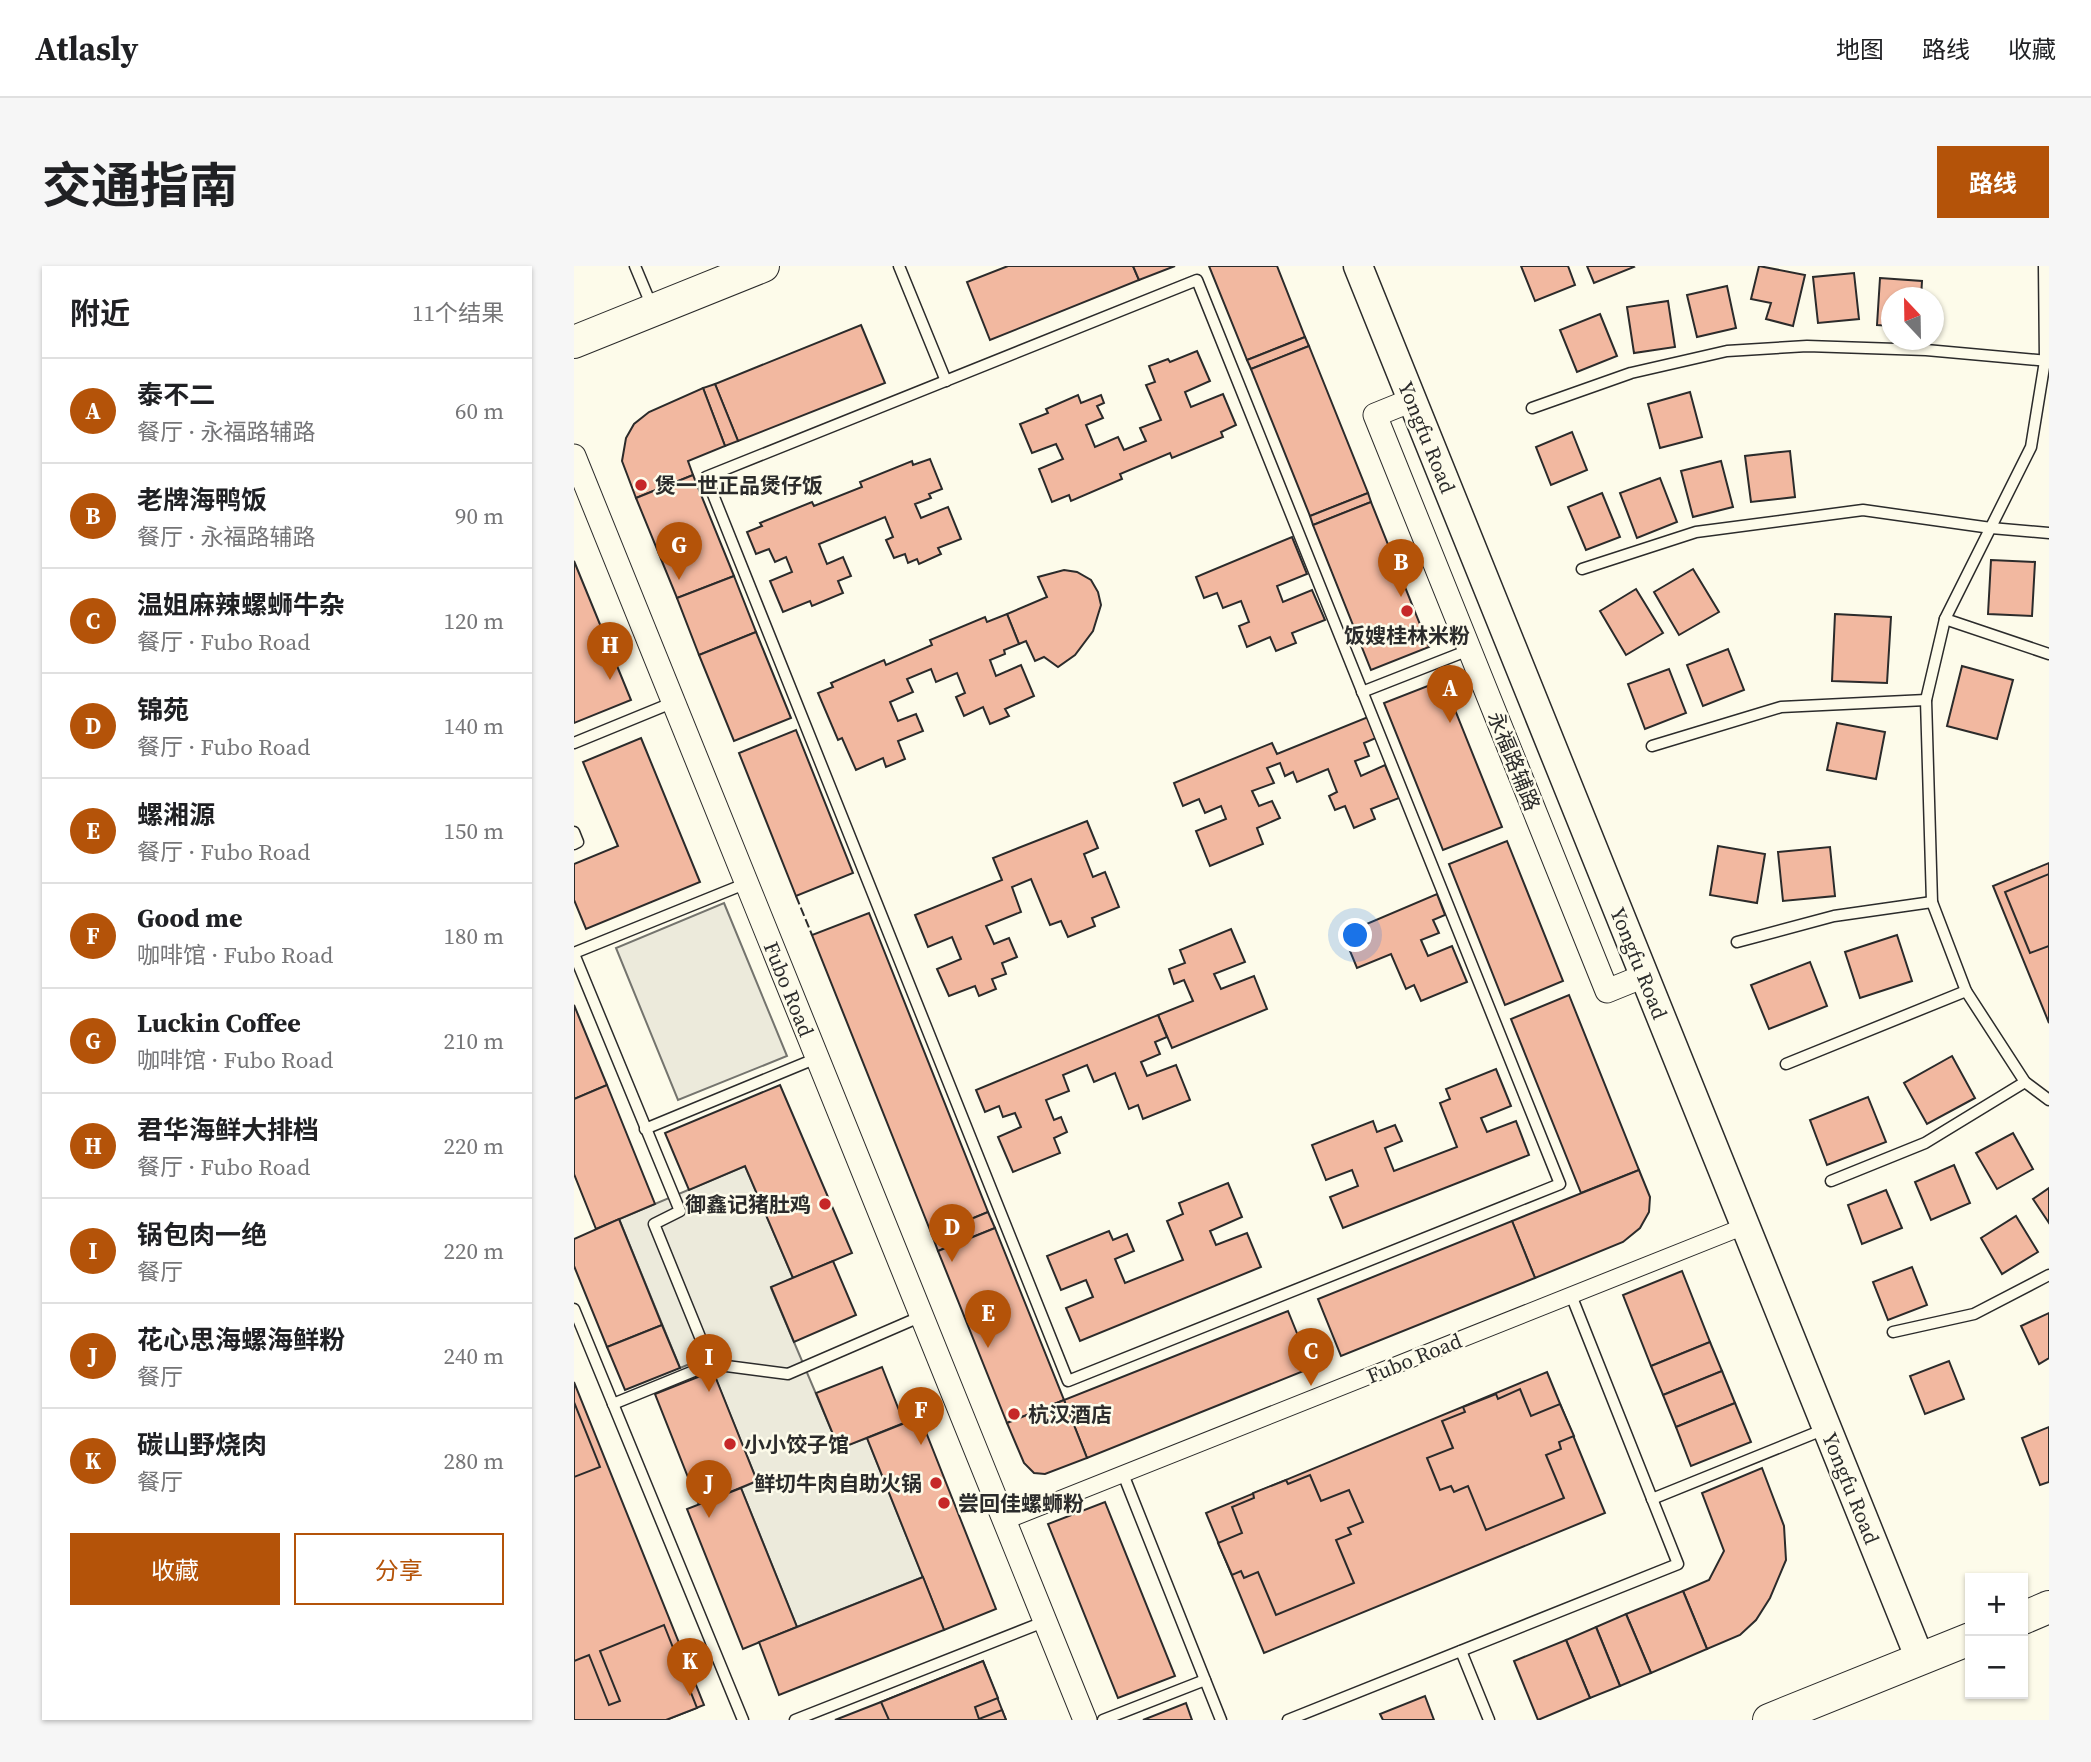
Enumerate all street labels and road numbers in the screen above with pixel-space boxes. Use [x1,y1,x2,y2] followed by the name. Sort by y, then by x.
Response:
[1391,377,1463,497] street label: Yongfu Road
[1481,707,1547,815] street label: 永福路辅路
[1603,903,1675,1023] street label: Yongfu Road
[757,937,821,1041] street label: Fubo Road
[1362,1326,1466,1390] street label: Fubo Road
[1815,1428,1887,1548] street label: Yongfu Road

